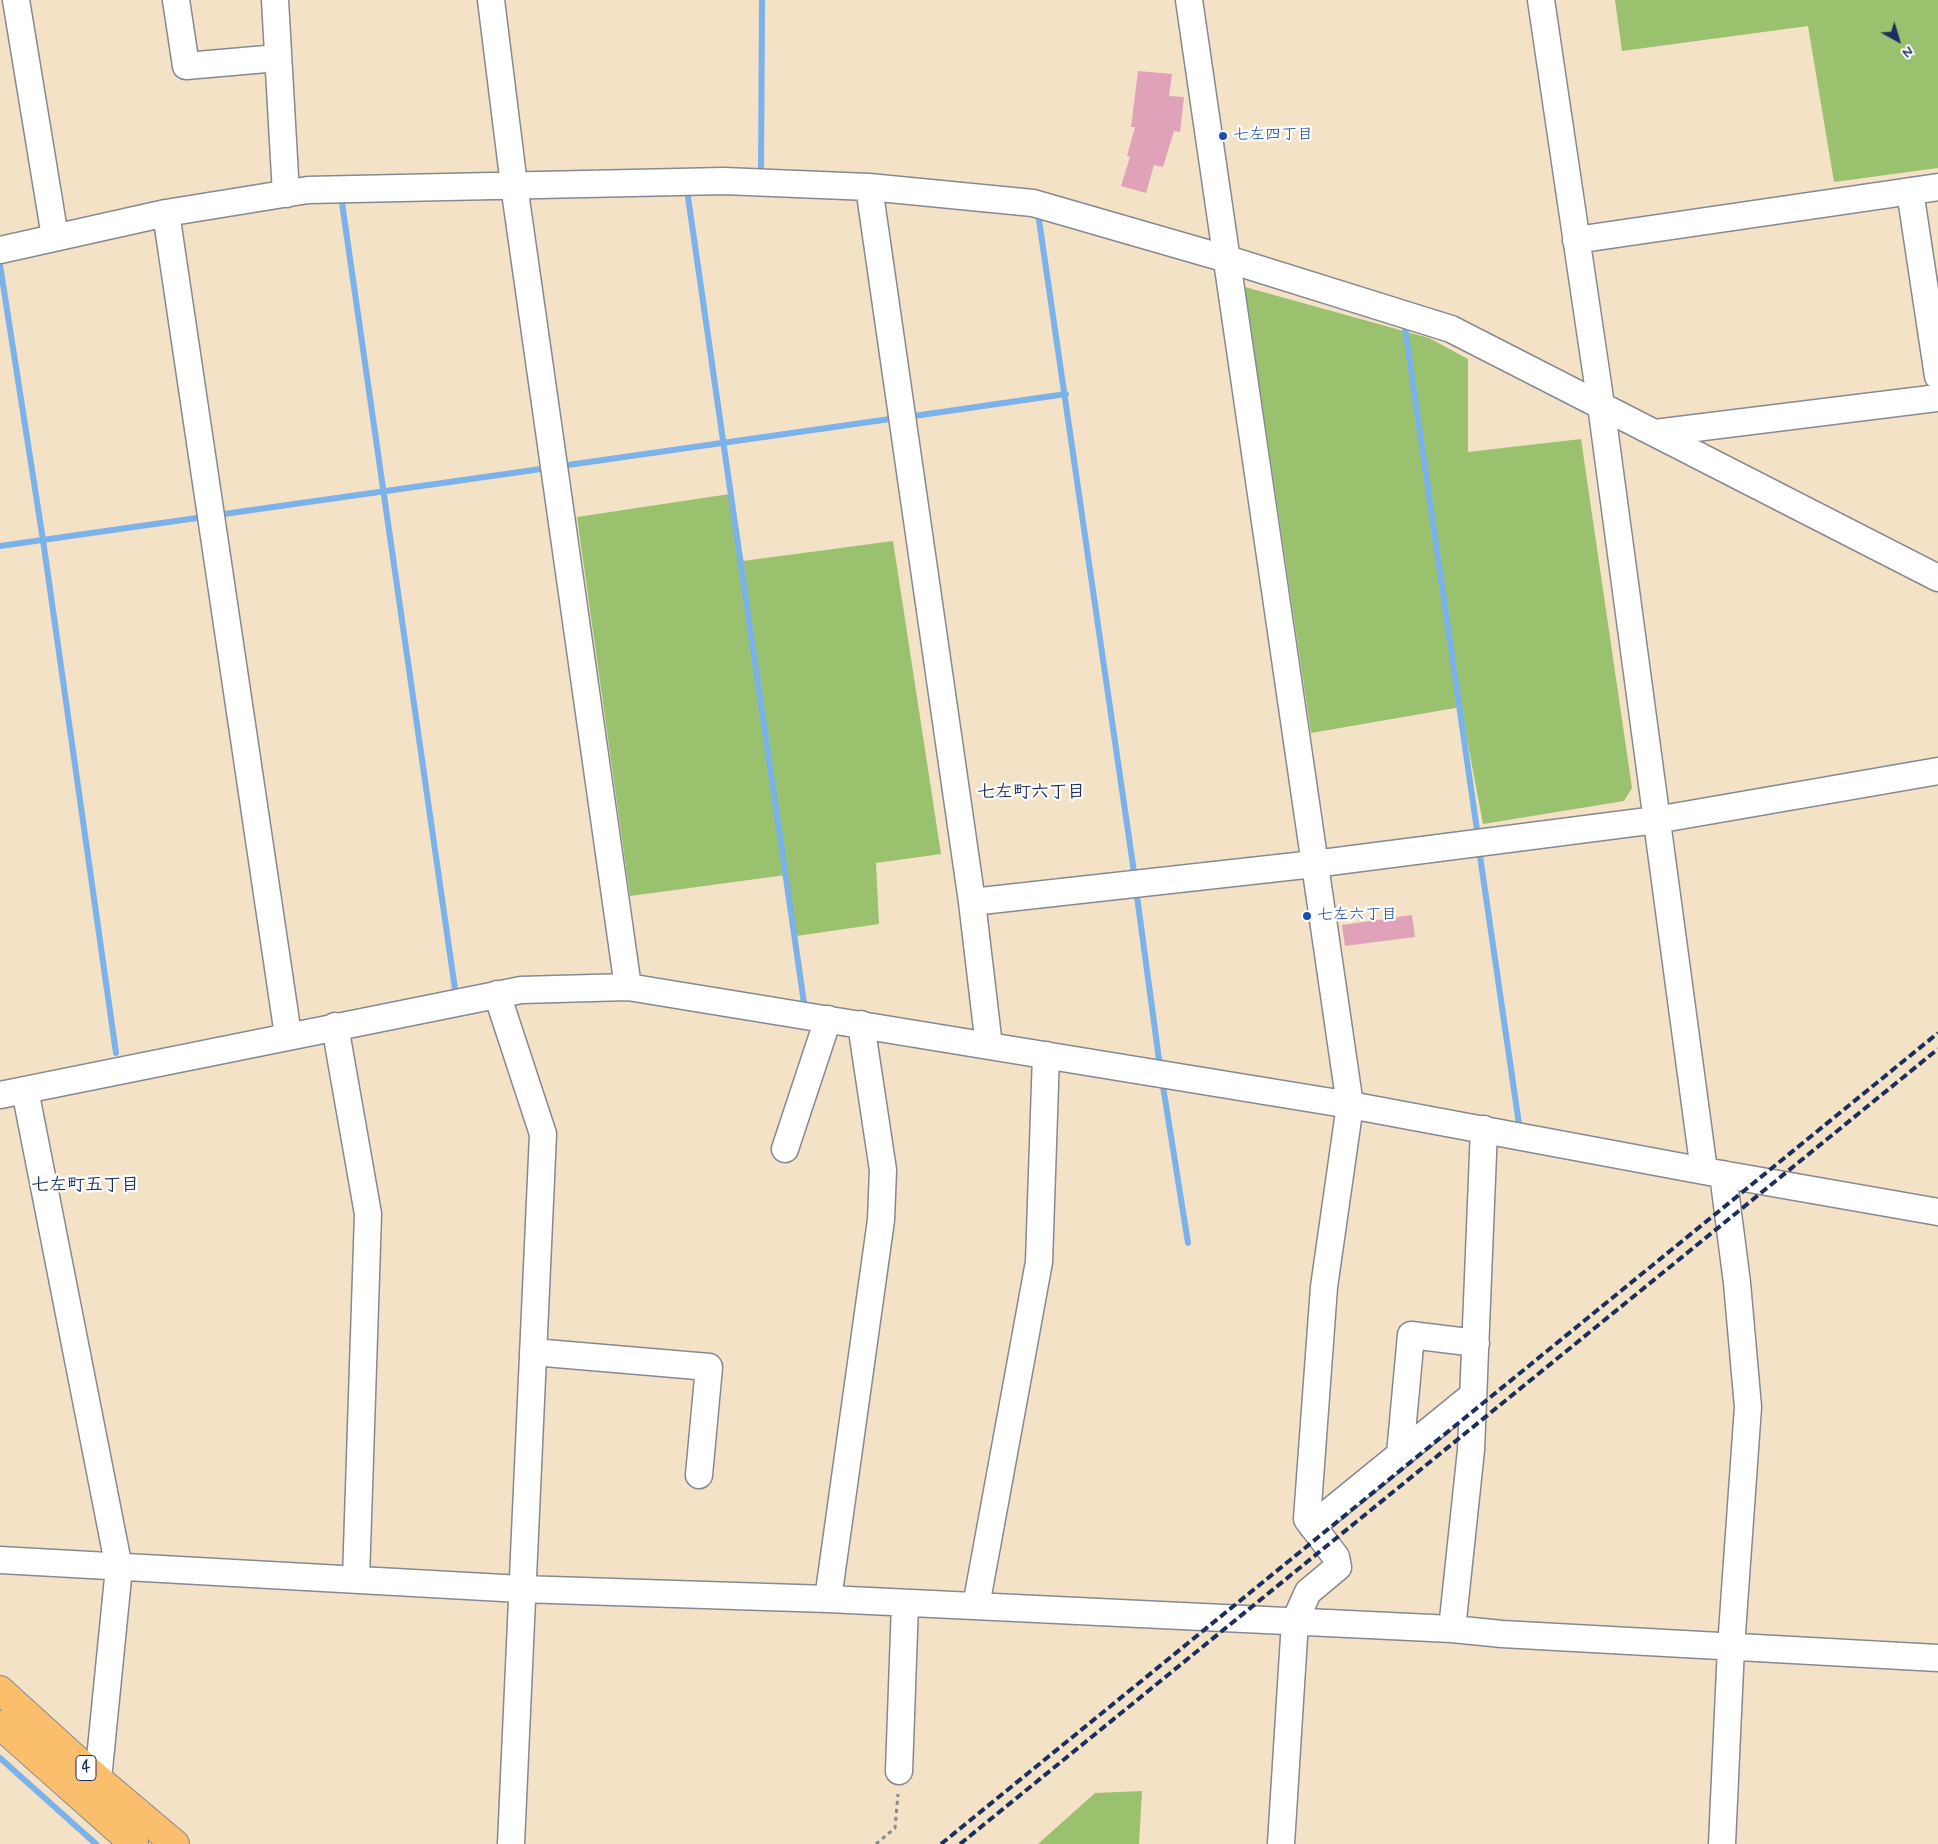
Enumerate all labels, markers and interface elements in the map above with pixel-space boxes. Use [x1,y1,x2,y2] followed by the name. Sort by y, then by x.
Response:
[1873,15,1923,65] north arrow
[1898,42,1917,62] text: N
[1233,126,1313,146] place label: 七左四丁目
[1217,130,1229,142] marker: 七左四丁目
[977,782,1085,804] district label: 七左町六丁目
[1317,906,1397,926] place label: 七左六丁目
[1301,910,1313,922] marker: 七左六丁目
[31,1175,139,1197] district label: 七左町五丁目
[76,1756,96,1780] road number: 4

